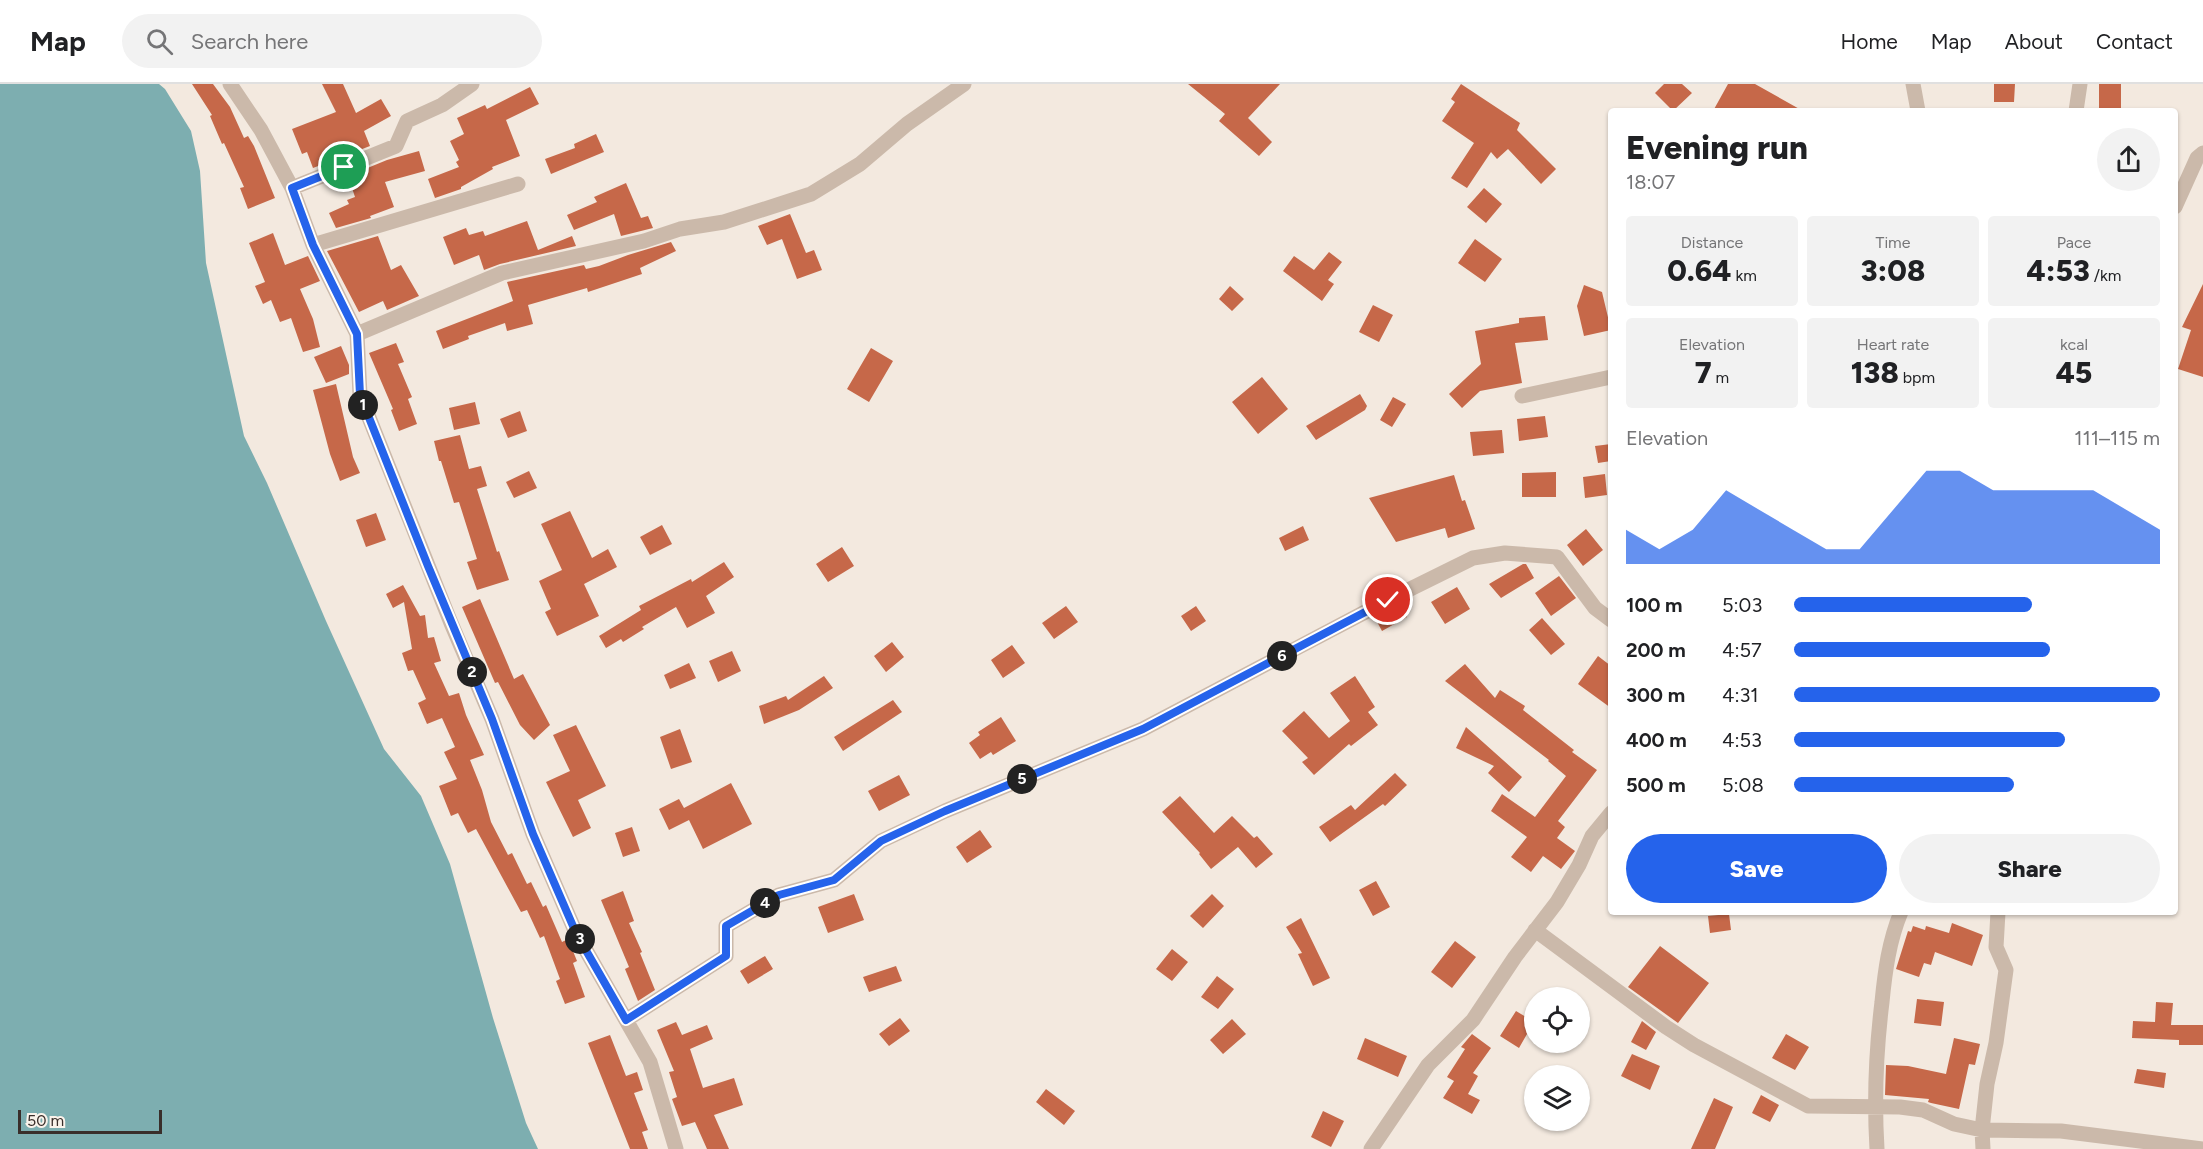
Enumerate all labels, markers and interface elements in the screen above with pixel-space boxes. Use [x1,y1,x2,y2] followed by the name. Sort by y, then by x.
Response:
[122,14,542,68] search box
[30,24,86,58] text: Map
[143,25,176,58] icon: search
[191,28,308,55] text: Search here
[1841,29,1898,54] text: Home
[1931,29,1972,54] text: Map
[2005,29,2063,54] text: About
[2096,29,2173,54] text: Contact
[1626,128,1808,167] text: Evening run
[2097,128,2160,191] button: share
[318,141,369,192] pin
[327,150,360,183] icon: arrive
[1626,170,1675,194] text: 18:07
[1681,233,1743,252] text: Distance
[1876,233,1910,252] text: Time
[2057,233,2091,252] text: Pace
[1667,252,1732,289] text: 0.64
[1861,252,1925,289] text: 3:08
[2027,252,2090,289] text: 4:53
[1732,266,1757,285] text: km
[2090,266,2121,285] text: /km
[1679,335,1745,354] text: Elevation
[1857,335,1929,354] text: Heart rate
[2060,335,2088,354] text: kcal
[1695,354,1712,391] text: 7
[1851,354,1899,391] text: 138
[2056,354,2092,391] text: 45
[1712,368,1729,387] text: m
[1899,368,1935,387] text: bpm
[348,390,378,420] pin: 1
[360,395,366,414] text: 1
[1626,426,1708,450] text: Elevation
[2074,426,2160,450] text: 111–115 m
[1362,574,1413,625] pin
[1371,583,1404,616] icon: check
[1626,593,1683,617] text: 100 m
[1722,593,1762,617] text: 5:03
[1626,638,1686,662] text: 200 m
[1722,638,1762,662] text: 4:57
[1267,641,1297,671] pin: 6
[1277,646,1287,665] text: 6
[457,657,487,687] pin: 2
[467,662,477,681] text: 2
[1626,683,1685,707] text: 300 m
[1722,683,1759,707] text: 4:31
[1626,728,1687,752] text: 400 m
[1722,728,1762,752] text: 4:53
[1007,764,1037,794] pin: 5
[1017,769,1027,788] text: 5
[1626,773,1686,797] text: 500 m
[1722,773,1764,797] text: 5:08
[1626,834,1887,903] button: Save
[1899,834,2160,903] button: Share
[750,888,780,918] pin: 4
[760,893,770,912] text: 4
[565,924,595,954] pin: 3
[576,929,584,948] text: 3
[1524,987,1590,1131] map controls
[1524,987,1590,1053] button: locate
[1524,1065,1590,1131] button: layers
[18,1107,162,1134] scale bar
[27,1111,64,1130] text: 50 m

